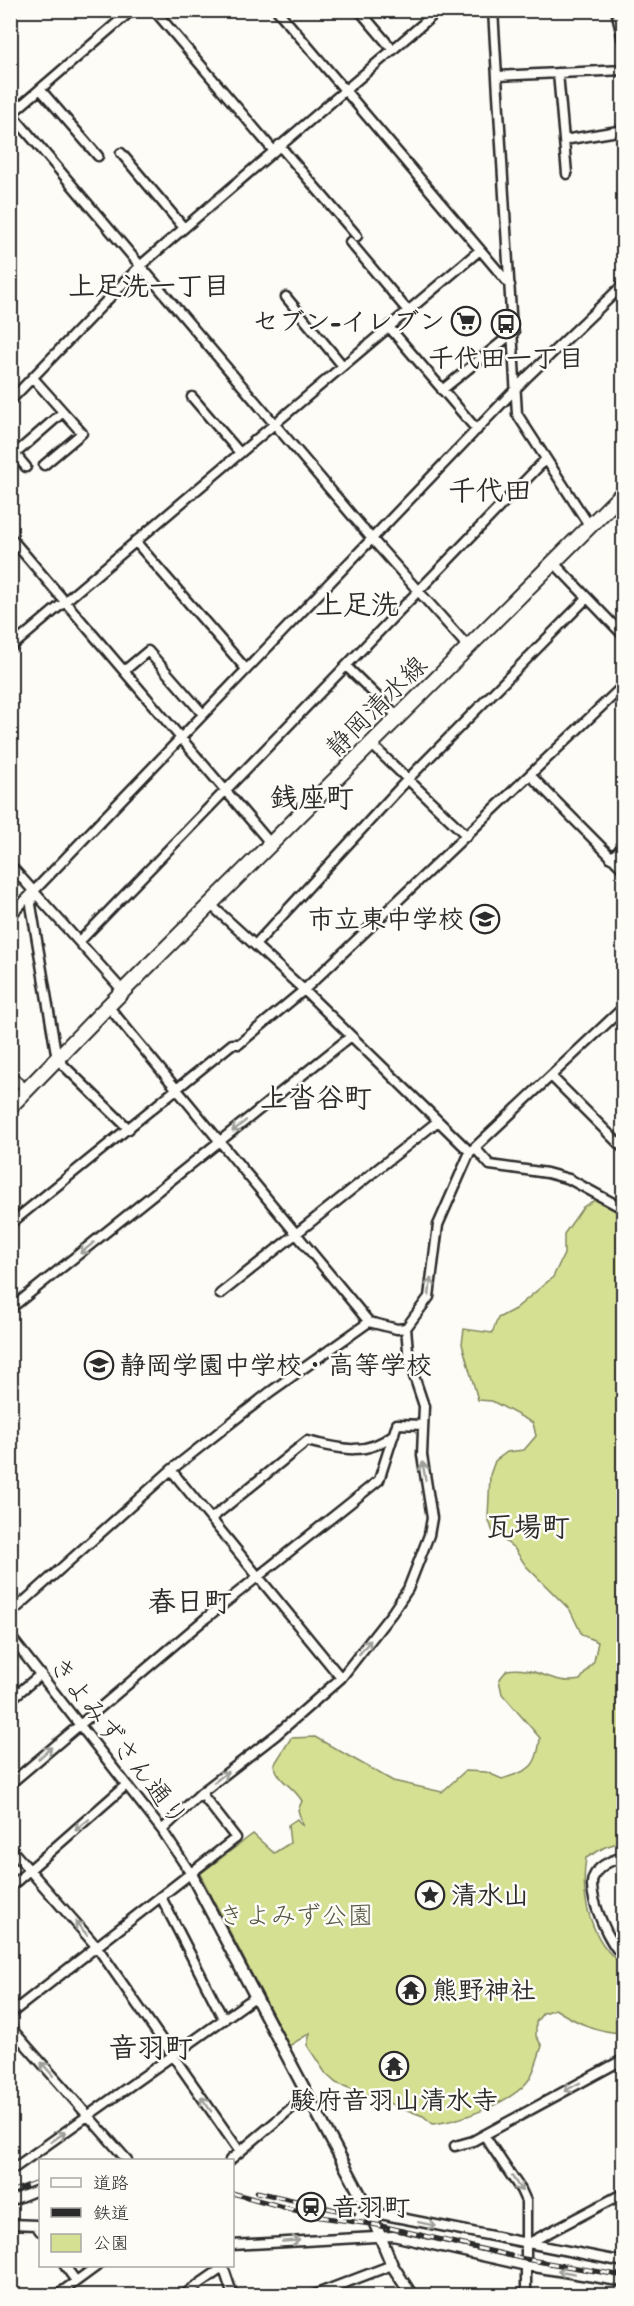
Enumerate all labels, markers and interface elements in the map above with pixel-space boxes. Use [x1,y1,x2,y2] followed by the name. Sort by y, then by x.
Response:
[68,269,230,302] district label: 上足洗一丁目
[253,305,445,337] place label: セブン-イレブン
[450,305,482,337] supermarket icon: セブン-イレブン
[490,308,522,340] bus stop icon: 千代田一丁目
[428,342,584,374] place label: 千代田一丁目
[448,473,532,507] district label: 千代田
[315,587,399,621] district label: 上足洗
[319,649,433,763] street label: 静岡清水線
[270,780,354,814] district label: 銭座町
[308,903,464,935] place label: 市立東中学校
[469,903,501,935] school or university icon: 市立東中学校
[260,1080,372,1114] district label: 上沓谷町
[231,1119,247,1132] one-way arrow
[79,1241,95,1254] one-way arrow
[425,1278,436,1298] one-way arrow
[83,1349,115,1381] school or university icon: 静岡学園中学校・高等学校
[120,1349,432,1381] place label: 静岡学園中学校・高等学校
[418,1462,429,1482] one-way arrow
[486,1509,570,1543] district label: 瓦場町
[148,1584,232,1618] district label: 春日町
[359,1639,372,1655] one-way arrow
[43,1650,195,1832] street label: きよみずさん通り
[37,1747,53,1760] one-way arrow
[213,1771,229,1784] one-way arrow
[74,1818,90,1831] one-way arrow
[414,1879,446,1911] place icon: 清水山
[451,1879,529,1911] place label: 清水山
[219,1899,373,1931] park label: きよみず公園
[74,1921,88,1936] one-way arrow
[395,1974,427,2006] temple icon: 熊野神社
[432,1974,536,2006] place label: 熊野神社
[109,2030,193,2064] district label: 音羽町
[378,2050,410,2082] temple icon: 駿府音羽山清水寺
[41,2061,54,2077] one-way arrow
[564,2081,581,2093] one-way arrow
[290,2084,498,2116] place label: 駿府音羽山清水寺
[200,2096,212,2113] one-way arrow
[50,2131,66,2143] one-way arrow
[39,2159,234,2267] legend
[93,2172,129,2194] text: 道路
[510,2175,523,2192] one-way arrow
[295,2191,327,2223] station icon: 音羽町
[332,2191,410,2223] place label: 音羽町
[93,2202,129,2224] text: 鉄道
[417,2219,436,2230] one-way arrow
[93,2232,129,2254] text: 公園
[280,2235,300,2246] one-way arrow
[556,2266,576,2277] one-way arrow

